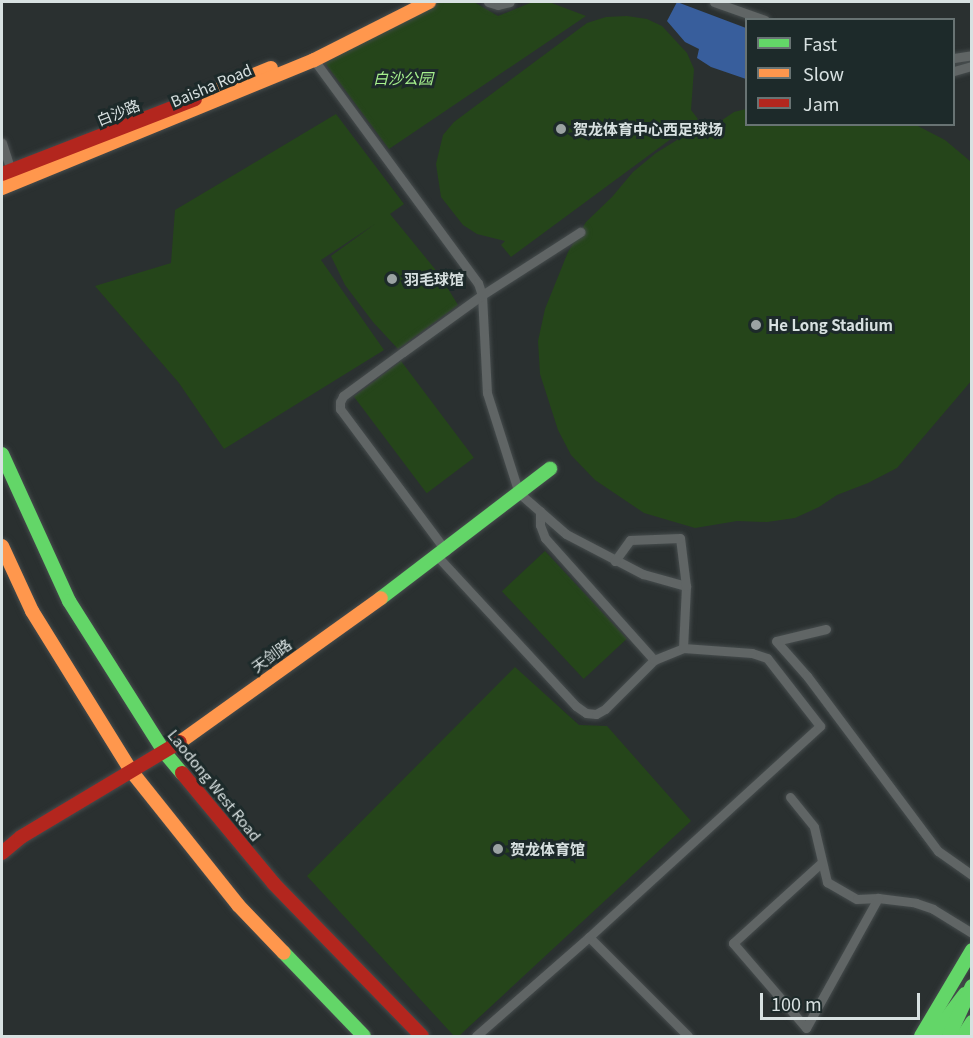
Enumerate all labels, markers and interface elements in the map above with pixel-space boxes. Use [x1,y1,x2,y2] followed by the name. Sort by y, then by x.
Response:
[745,18,955,126] legend
[803,30,837,56] text: Fast
[168,60,254,110] street label: Baisha Road
[803,60,844,86] text: Slow
[373,69,433,87] park label: 白沙公园
[803,90,839,116] text: Jam
[94,95,142,129] street label: 白沙路
[573,120,723,138] place label: 贺龙体育中心西足球场
[554,122,568,136] marker: 贺龙体育中心西足球场
[404,270,464,288] place label: 羽毛球馆
[385,272,399,286] marker: 羽毛球馆
[768,316,893,334] place label: He Long Stadium
[749,318,763,332] marker: He Long Stadium
[248,634,294,676] street label: 天剑路
[165,726,265,844] street label: Laodong West Road
[510,840,585,858] place label: 贺龙体育馆
[491,842,505,856] marker: 贺龙体育馆
[763,981,924,1019] scale bar
[771,990,822,1016] text: 100 m

